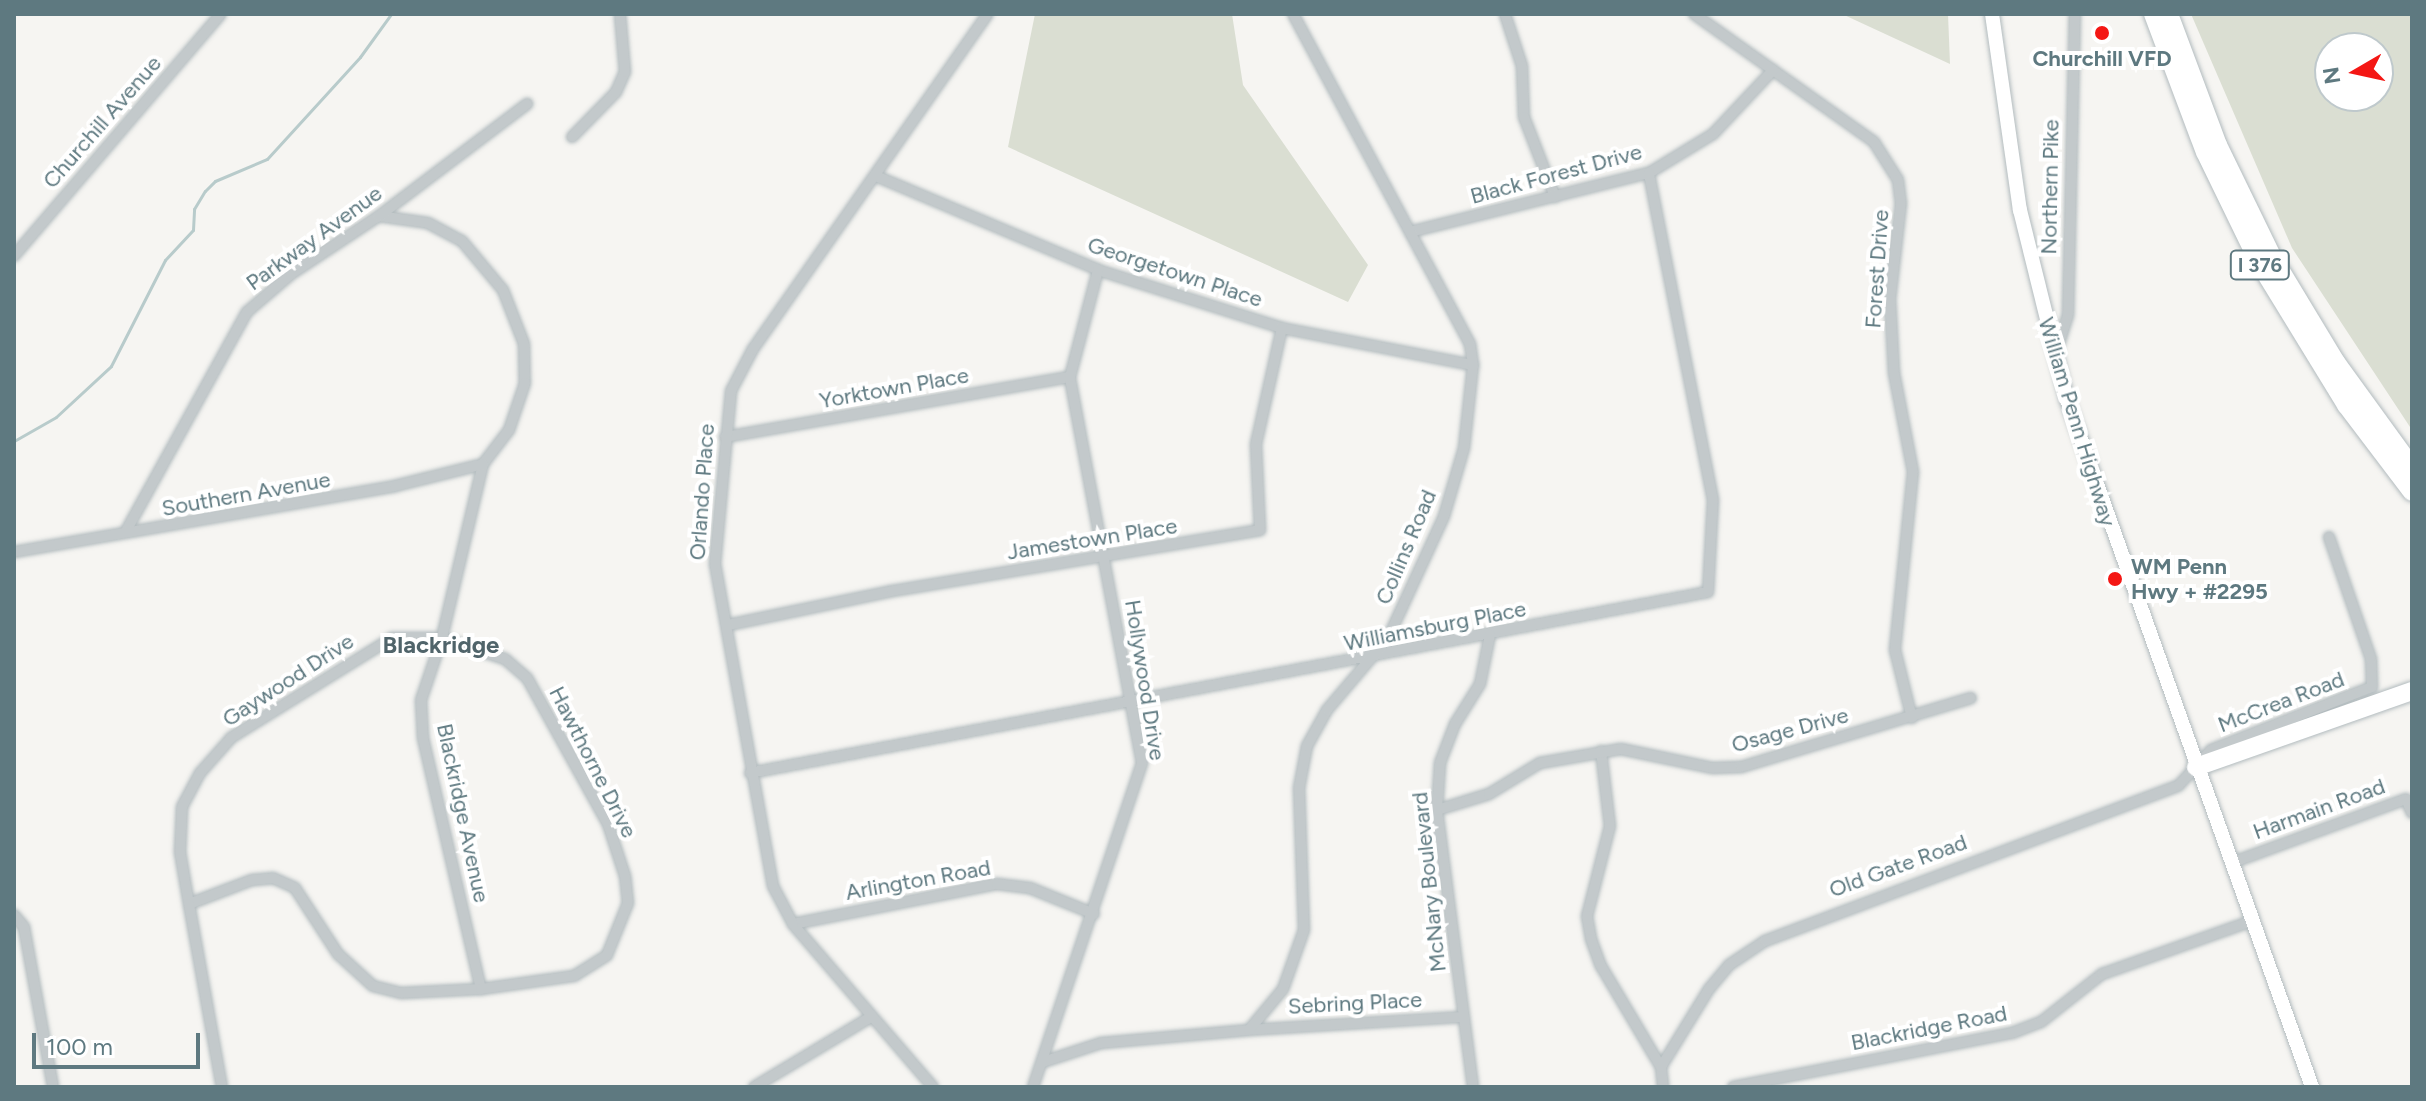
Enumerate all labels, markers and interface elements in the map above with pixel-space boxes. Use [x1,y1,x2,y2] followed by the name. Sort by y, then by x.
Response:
[2093,24,2111,42] marker: Churchill VFD
[2314,32,2394,112] north arrow
[2032,46,2172,72] place label: Churchill VFD
[37,50,167,194] street label: Churchill Avenue
[2317,65,2346,86] text: N
[2036,119,2064,255] street label: Northern Pike
[1467,138,1645,210] street label: Black Forest Drive
[241,180,387,296] street label: Parkway Avenue
[1860,209,1894,329] street label: Forest Drive
[1084,231,1266,313] street label: Georgetown Place
[2228,249,2292,281] road number: I 376
[2033,314,2121,530] street label: William Penn Highway
[817,362,971,414] street label: Yorktown Place
[684,423,720,561] street label: Orlando Place
[160,466,332,522] street label: Southern Avenue
[1370,486,1442,608] street label: Collins Road
[1005,513,1179,565] street label: Jamestown Place
[2131,553,2268,604] place label: WM Penn Hwy + #2295
[2106,570,2124,588] marker: WM Penn Hwy + #2295
[1342,595,1528,657] street label: Williamsburg Place
[1119,598,1171,762] street label: Hollywood Drive
[217,628,359,732] street label: Gaywood Drive
[383,631,499,659] district label: Blackridge
[2214,666,2348,738] street label: McCrea Road
[544,682,642,842] street label: Hawthorne Drive
[1729,702,1851,758] street label: Osage Drive
[431,721,495,905] street label: Blackridge Avenue
[2249,773,2389,845] street label: Harmain Road
[1406,791,1452,973] street label: McNary Boulevard
[1826,829,1970,903] street label: Old Gate Road
[843,854,993,906] street label: Arlington Road
[1287,986,1423,1020] street label: Sebring Place
[1849,1000,2009,1056] street label: Blackridge Road
[36,1017,204,1067] scale bar
[46,1032,113,1061] text: 100 m

